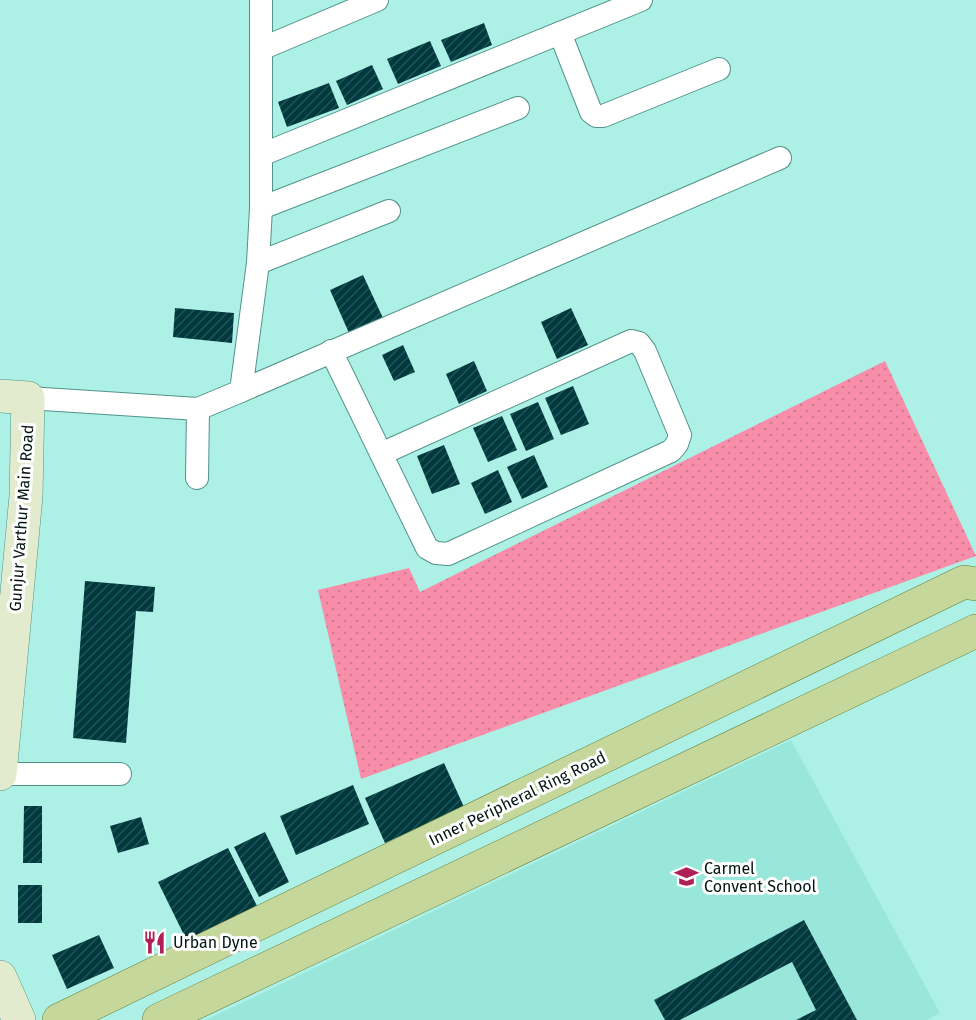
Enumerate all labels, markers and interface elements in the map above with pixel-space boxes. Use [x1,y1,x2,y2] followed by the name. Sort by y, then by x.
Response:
[5,424,38,612] street label: Gunjur Varthur Main Road
[426,747,609,850] street label: Inner Peripheral Ring Road
[704,859,817,896] place label: Carmel Convent School
[673,864,699,890] school or university icon: Carmel Convent School
[142,929,168,955] restaurant icon: Urban Dyne
[173,933,258,952] place label: Urban Dyne

